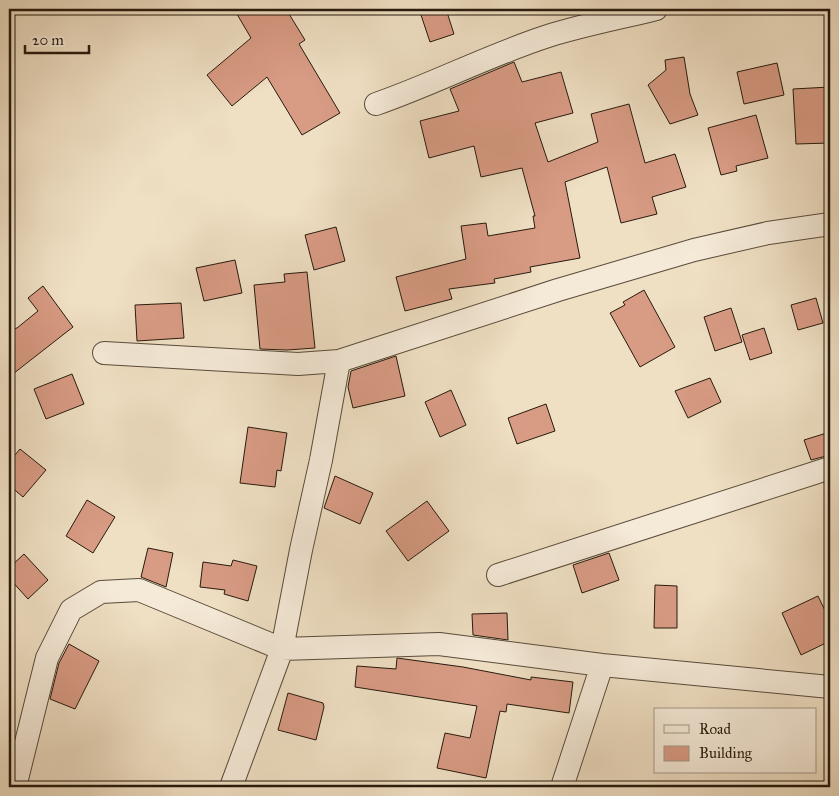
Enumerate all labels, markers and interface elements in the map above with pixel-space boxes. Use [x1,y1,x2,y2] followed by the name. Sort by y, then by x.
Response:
[25,22,89,54] scale bar
[32,31,64,49] text: 20 m
[654,708,816,774] legend
[699,720,731,738] text: Road
[699,744,753,762] text: Building

